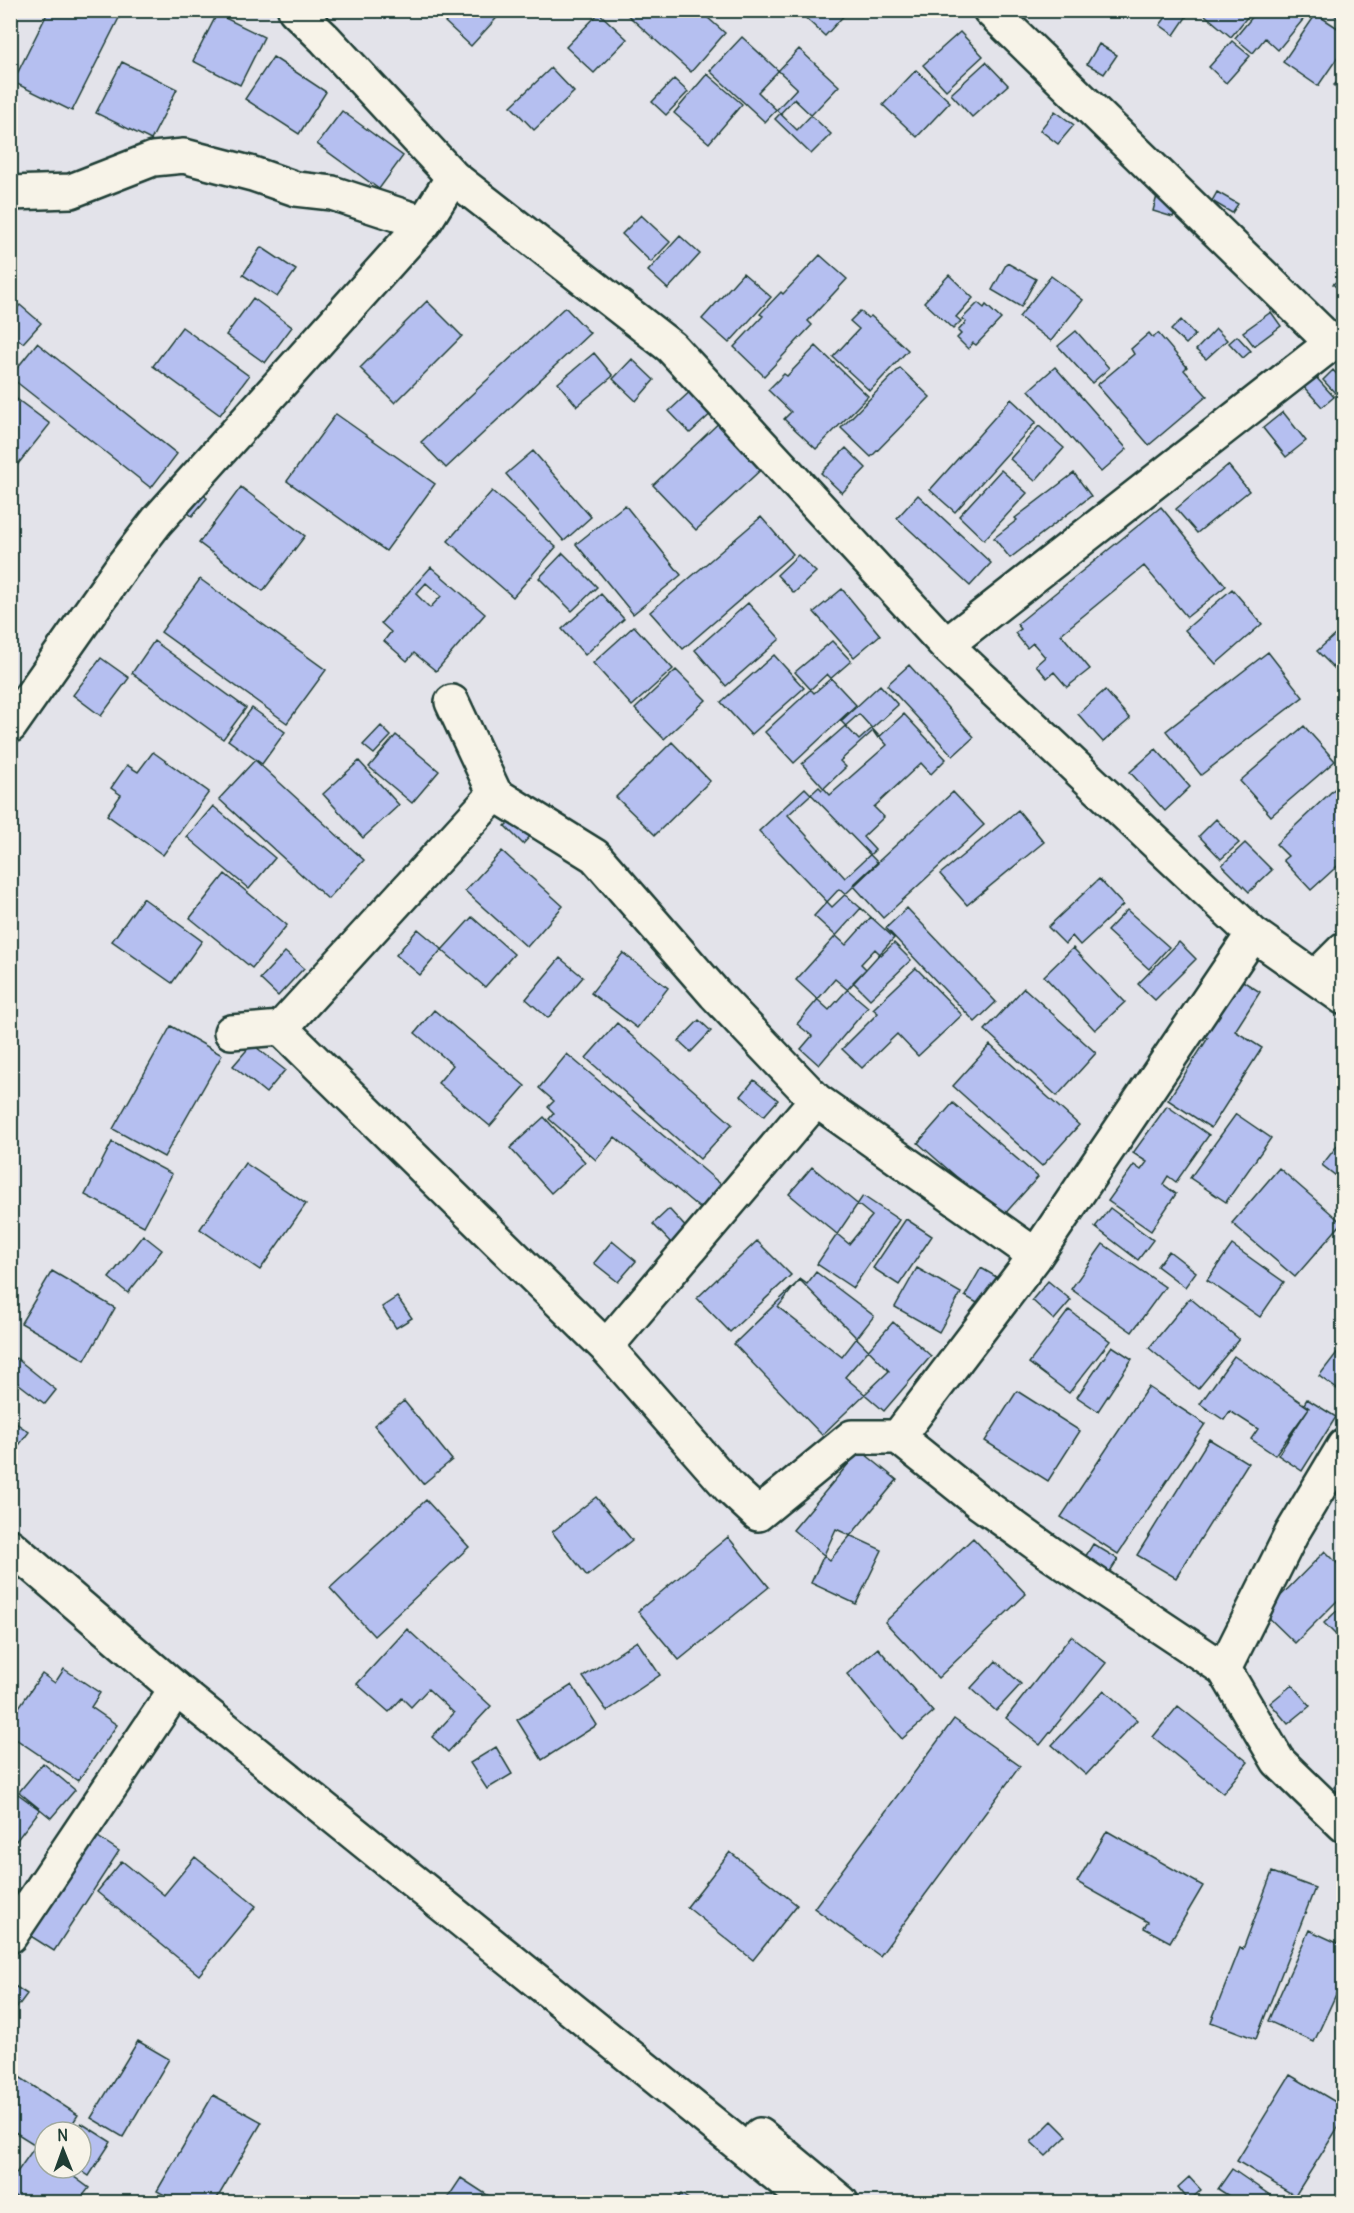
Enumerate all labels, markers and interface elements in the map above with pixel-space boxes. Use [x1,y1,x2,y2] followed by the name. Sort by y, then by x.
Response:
[33,2120,93,2180] north arrow
[57,2125,68,2145] text: N

